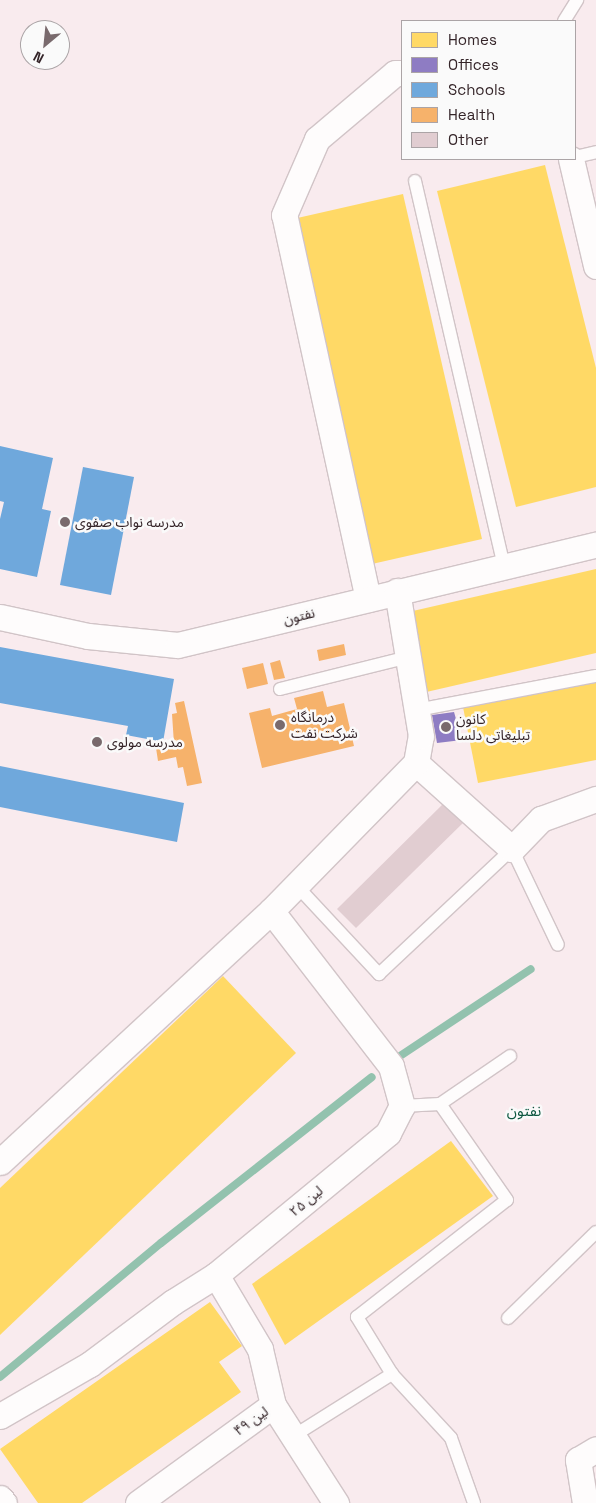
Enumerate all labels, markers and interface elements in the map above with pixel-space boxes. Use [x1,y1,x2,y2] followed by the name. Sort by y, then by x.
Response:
[20,20,70,70] north arrow
[401,20,576,160] legend
[448,30,497,49] text: Homes
[30,47,47,68] text: N
[448,55,499,74] text: Offices
[448,80,505,99] text: Schools
[448,105,495,124] text: Health
[448,130,489,149] text: Other
[75,514,184,530] place label: مدرسه نواب صفوی
[59,516,71,528] marker: مدرسه نواب صفوی
[281,604,317,628] street label: نفتون
[291,709,358,742] place label: درمانگاه شرکت نفت
[456,711,530,744] place label: کانون تبلیغاتی دلسا
[273,718,287,732] marker: درمانگاه شرکت نفت
[440,721,452,733] marker: کانون تبلیغاتی دلسا
[107,734,183,750] place label: مدرسه مولوی
[91,736,103,748] marker: مدرسه مولوی
[507,1102,541,1120] district label: نفتون
[286,1182,326,1220] street label: لین ۲۵
[230,1403,272,1439] street label: لین ۴۹

